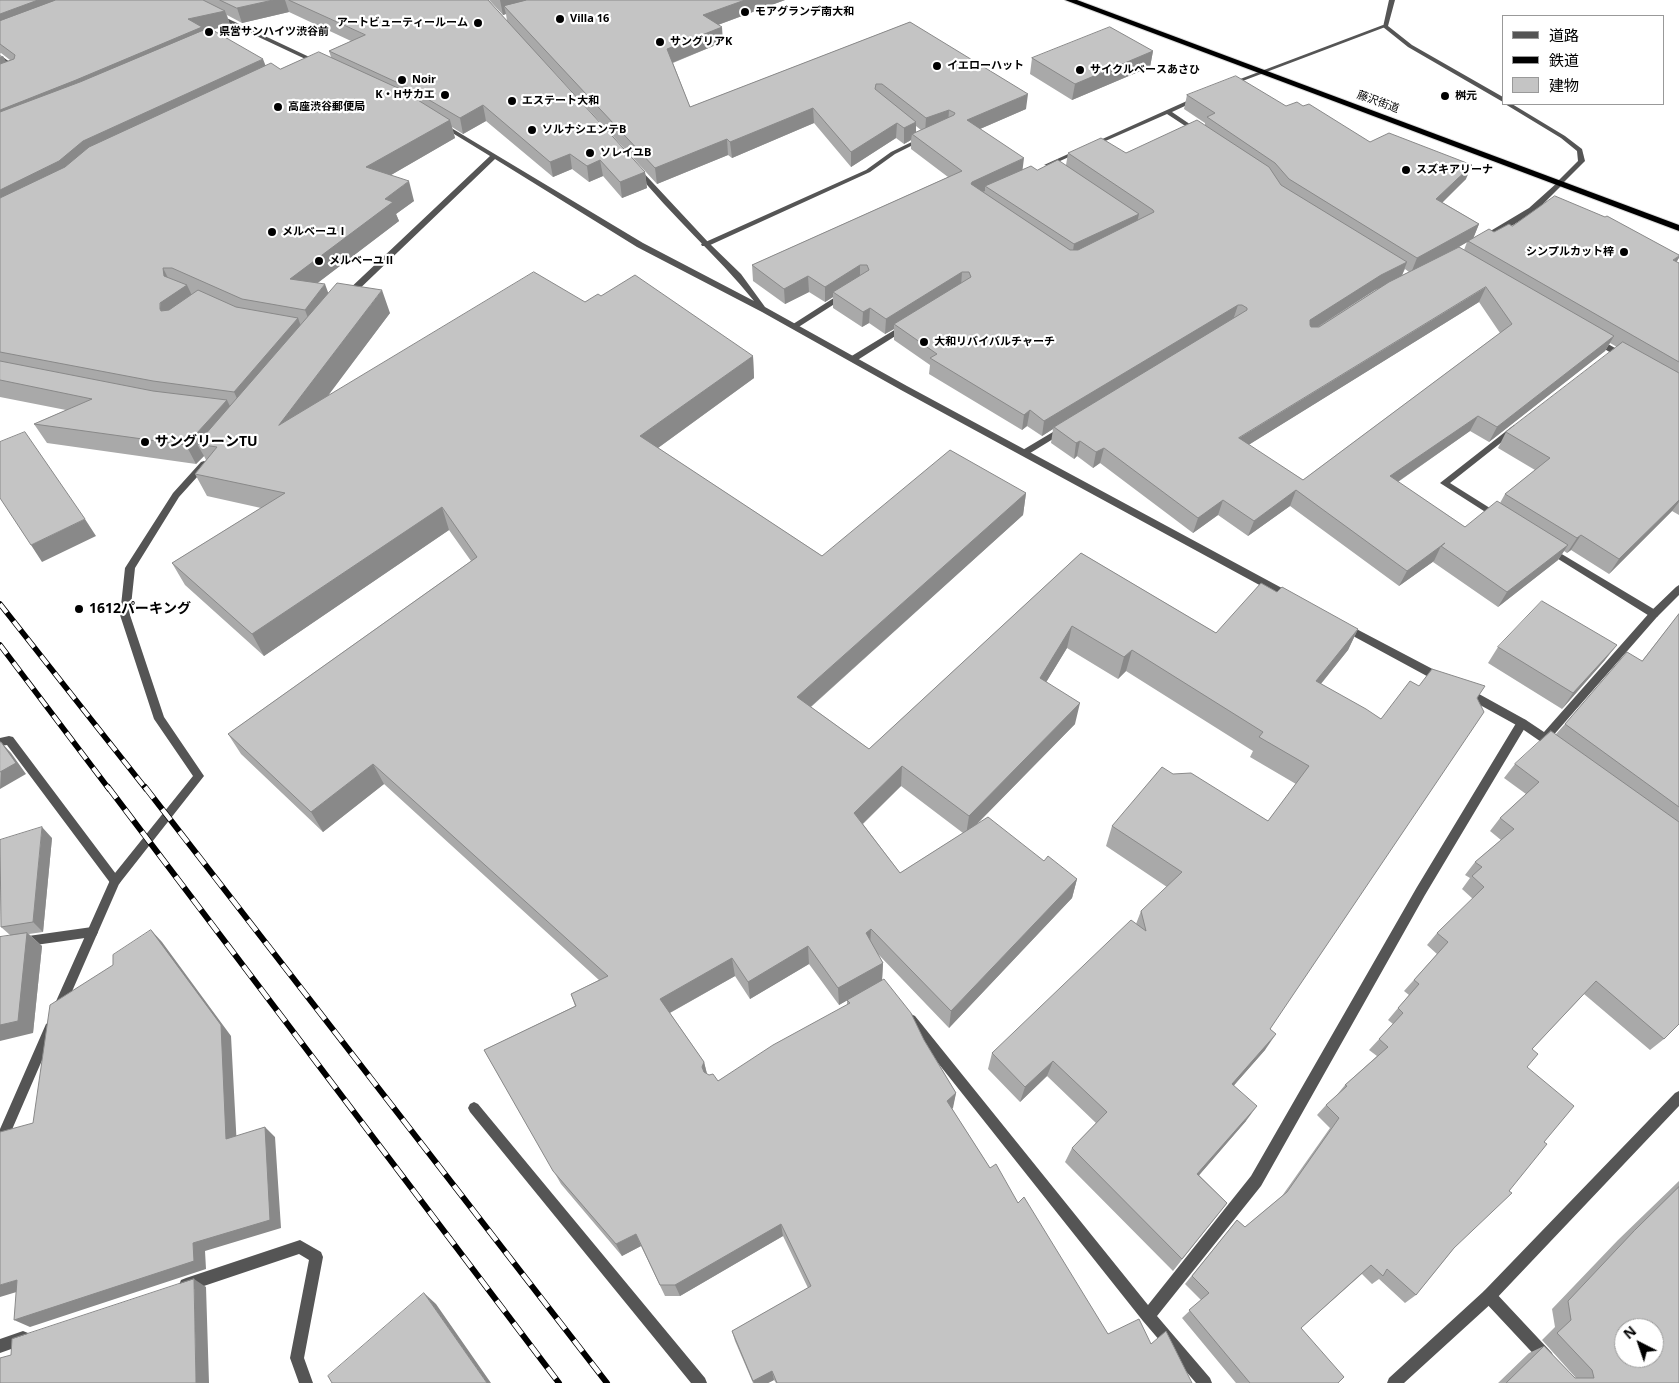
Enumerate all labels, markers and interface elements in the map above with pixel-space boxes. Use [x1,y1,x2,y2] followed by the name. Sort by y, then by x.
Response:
[755,5,854,19] place label: モアグランデ南大和
[739,6,751,18] marker: モアグランデ南大和
[570,12,609,26] place label: Villa 16
[554,13,566,25] marker: Villa 16
[1502,15,1664,105] legend
[337,16,468,30] place label: アートビューティールーム
[472,17,484,29] marker: アートビューティールーム
[219,25,329,39] place label: 県営サンハイツ渋谷前
[1549,25,1579,45] text: 道路
[203,26,215,38] marker: 県営サンハイツ渋谷前
[670,35,732,49] place label: サングリアK
[654,36,666,48] marker: サングリアK
[1549,50,1579,70] text: 鉄道
[947,59,1024,73] place label: イエローハット
[931,60,943,72] marker: イエローハット
[1090,63,1200,77] place label: サイクルベースあさひ
[1074,64,1086,76] marker: サイクルベースあさひ
[412,73,436,87] place label: Noir
[396,74,408,86] marker: Noir
[1549,75,1579,95] text: 建物
[375,88,435,102] place label: K・Hサカエ
[1355,88,1401,116] street label: 藤沢街道
[439,89,451,101] marker: K・Hサカエ
[1455,89,1477,103] place label: 桝元
[1439,90,1451,102] marker: 桝元
[522,94,599,108] place label: エステート大和
[506,95,518,107] marker: エステート大和
[288,100,365,114] place label: 高座渋谷郵便局
[272,101,284,113] marker: 高座渋谷郵便局
[542,123,626,137] place label: ソルナシエンテB
[526,124,538,136] marker: ソルナシエンテB
[600,146,651,160] place label: ソレイユB
[584,147,596,159] marker: ソレイユB
[1416,163,1493,177] place label: スズキアリーナ
[1400,164,1412,176] marker: スズキアリーナ
[282,225,348,239] place label: メルベーユⅠ
[266,226,278,238] marker: メルベーユⅠ
[1526,245,1614,259] place label: シンプルカット梓
[1618,246,1630,258] marker: シンプルカット梓
[329,254,395,268] place label: メルベーユⅡ
[313,255,325,267] marker: メルベーユⅡ
[934,335,1055,349] place label: 大和リバイバルチャーチ
[918,336,930,348] marker: 大和リバイバルチャーチ
[155,434,258,450] place label: サングリーンTU
[139,436,151,448] marker: サングリーンTU
[89,601,191,617] place label: 1612パーキング
[73,603,85,615] marker: 1612パーキング
[1614,1318,1664,1368] north arrow
[1619,1321,1640,1343] text: N

